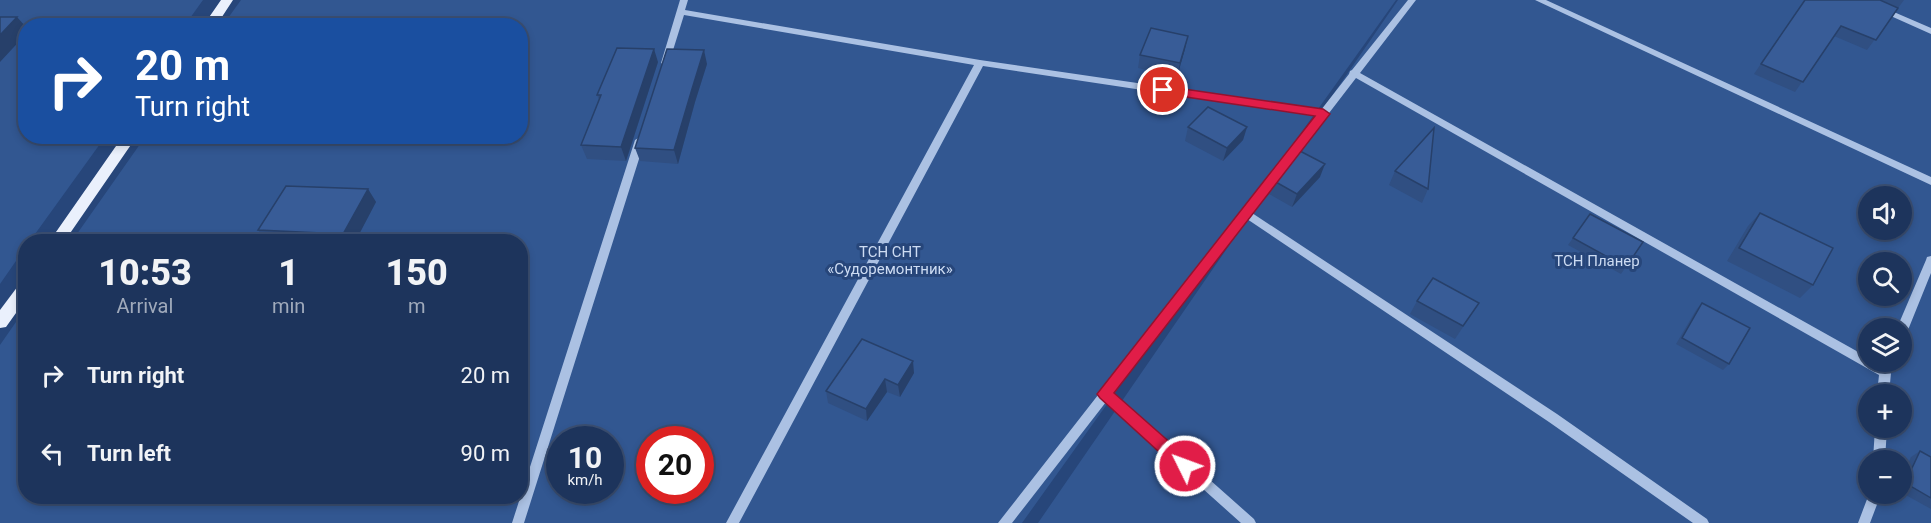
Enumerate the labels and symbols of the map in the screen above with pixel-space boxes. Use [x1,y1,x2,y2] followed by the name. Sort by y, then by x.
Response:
[1137,64,1188,115] pin
[827,243,953,278] park label: ТСН СНТ «Судоремонтник»
[1554,252,1640,270] park label: ТСН Планер
[636,426,714,504] speed limit sign: 20
[1153,434,1217,498] position arrow

